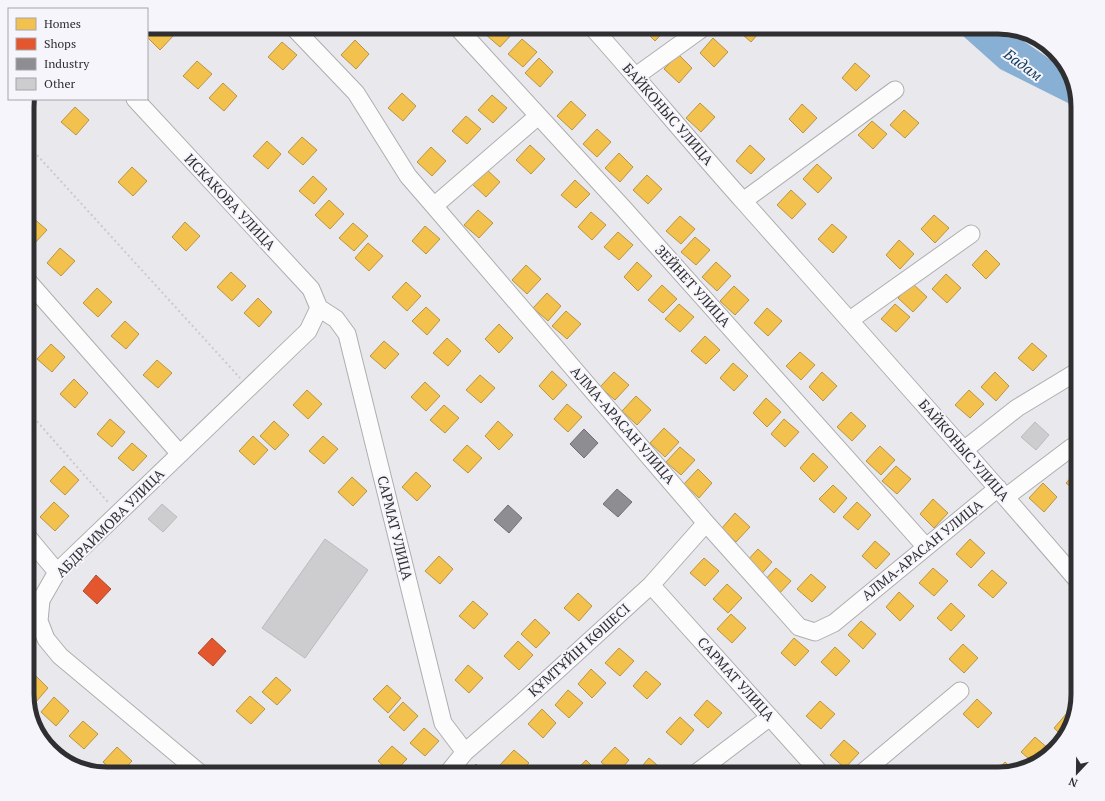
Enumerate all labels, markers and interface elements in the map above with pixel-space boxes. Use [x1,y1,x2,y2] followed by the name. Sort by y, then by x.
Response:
[8,8,148,100] legend
[44,16,81,31] text: Homes
[44,36,76,51] text: Shops
[1000,43,1047,85] water label: Бадам
[44,56,90,71] text: Industry
[619,59,718,169] street label: БАЙКОНЫС УЛИЦА
[44,76,75,91] text: Other
[181,149,280,254] street label: ИСКАКОВА УЛИЦА
[651,241,736,331] street label: ЗЕЙНЕТ УЛИЦА
[567,362,680,488] street label: АЛМА-АРАСАН УЛИЦА
[915,395,1014,505] street label: БАЙКОНЫС УЛИЦА
[51,464,168,581] street label: АБДРАИМОВА УЛИЦА
[373,474,418,582] street label: САРМАТ УЛИЦА
[857,495,986,604] street label: АЛМА-АРАСАН УЛИЦА
[524,599,634,700] street label: ҚҰМТҰЙIН КӨШЕСІ
[694,633,779,725] street label: САРМАТ УЛИЦА
[1057,753,1097,793] north arrow
[1066,774,1080,790] text: N

